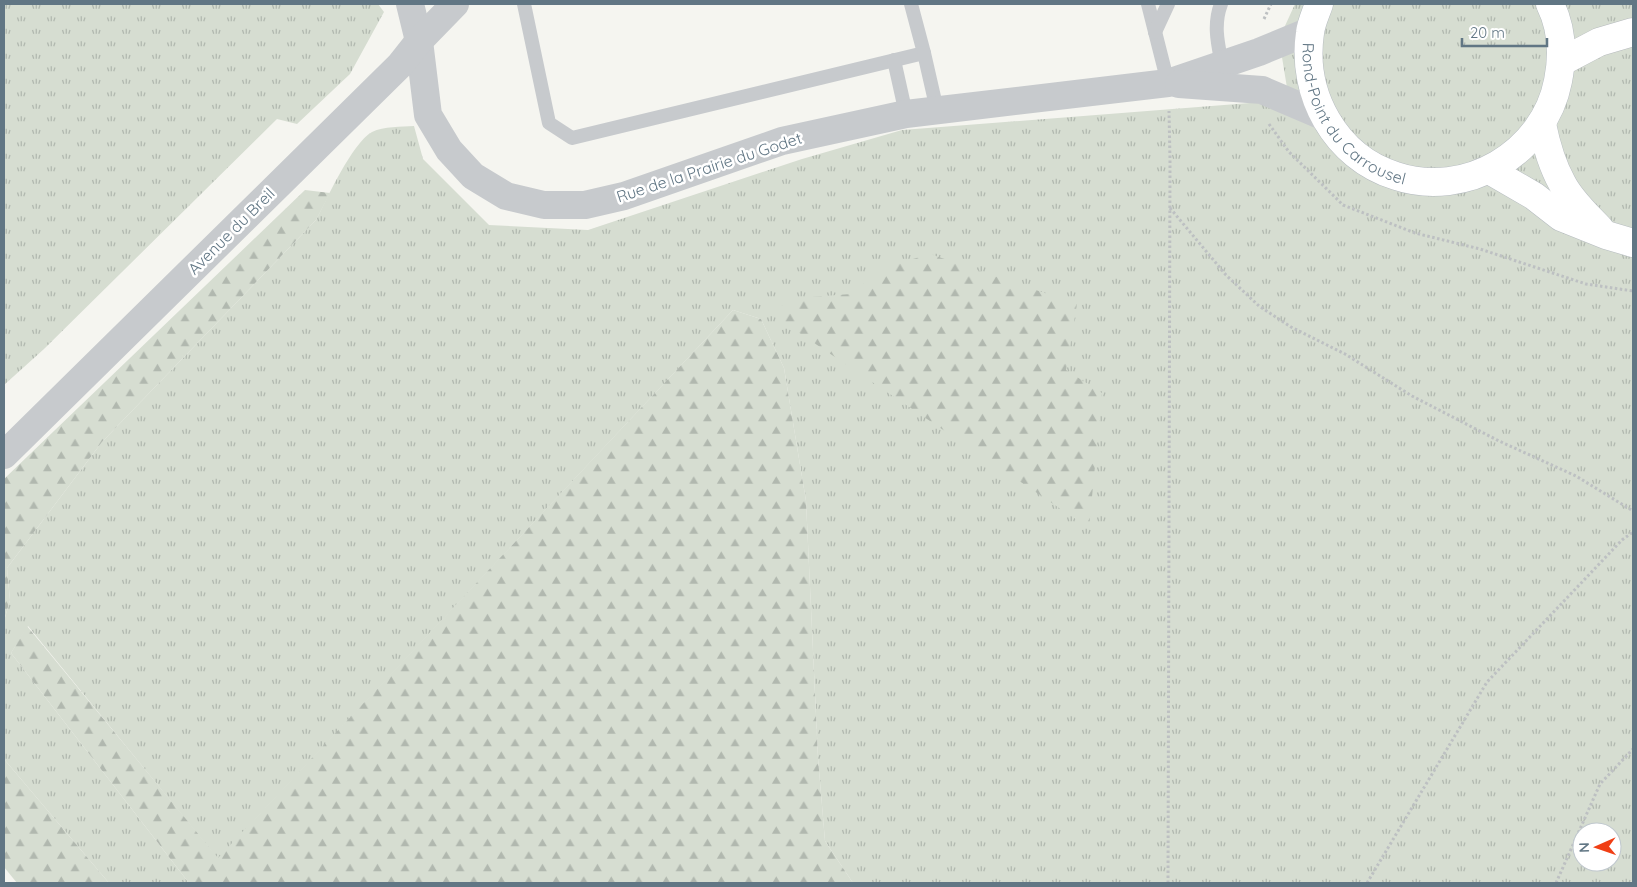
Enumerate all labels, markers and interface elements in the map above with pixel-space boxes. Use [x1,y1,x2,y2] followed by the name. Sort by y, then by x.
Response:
[1462,15,1547,47] scale bar
[1470,23,1505,42] text: 20 m
[1298,42,1408,188] street label: Rond-Point du Carrousel
[614,128,804,206] street label: Rue de la Prairie du Godet
[183,183,279,279] street label: Avenue du Breil
[1572,822,1622,872] north arrow
[1575,842,1593,853] text: N

